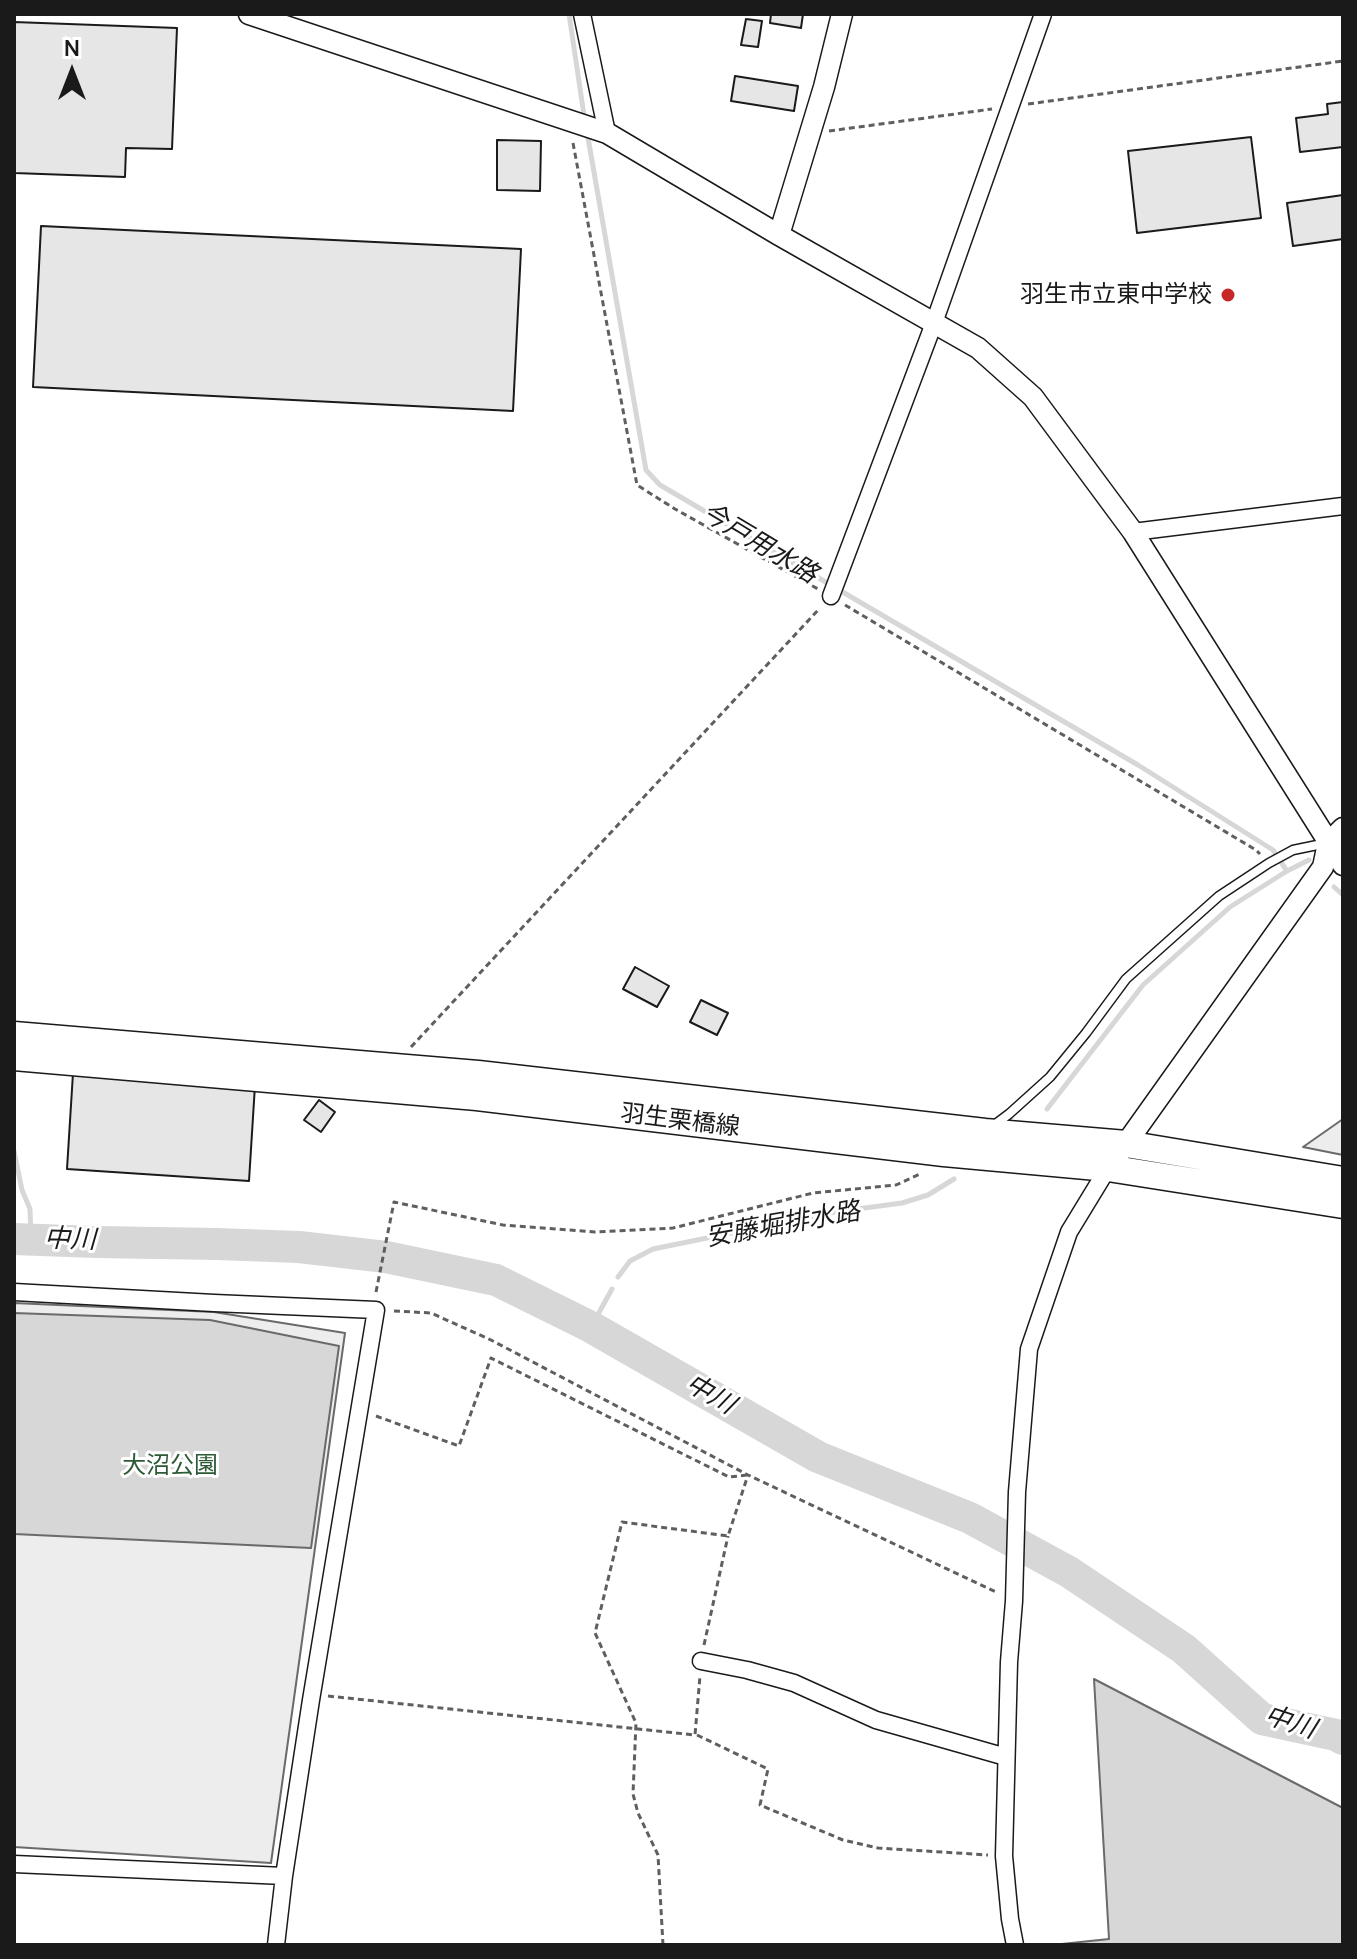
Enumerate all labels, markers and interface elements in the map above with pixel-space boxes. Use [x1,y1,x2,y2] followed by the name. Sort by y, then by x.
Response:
[32,32,112,112] north arrow
[64,33,80,63] text: N
[1020,281,1212,309] place label: 羽生市立東中学校
[1219,286,1237,304] marker: 羽生市立東中学校
[695,497,823,591] water label: 今戸用水路
[619,1099,741,1143] street label: 羽生栗橋線
[703,1196,863,1254] water label: 安藤堀排水路
[43,1224,97,1256] water label: 中川
[680,1368,740,1422] water label: 中川
[122,1452,218,1480] park label: 大沼公園
[1260,1700,1320,1746] water label: 中川

